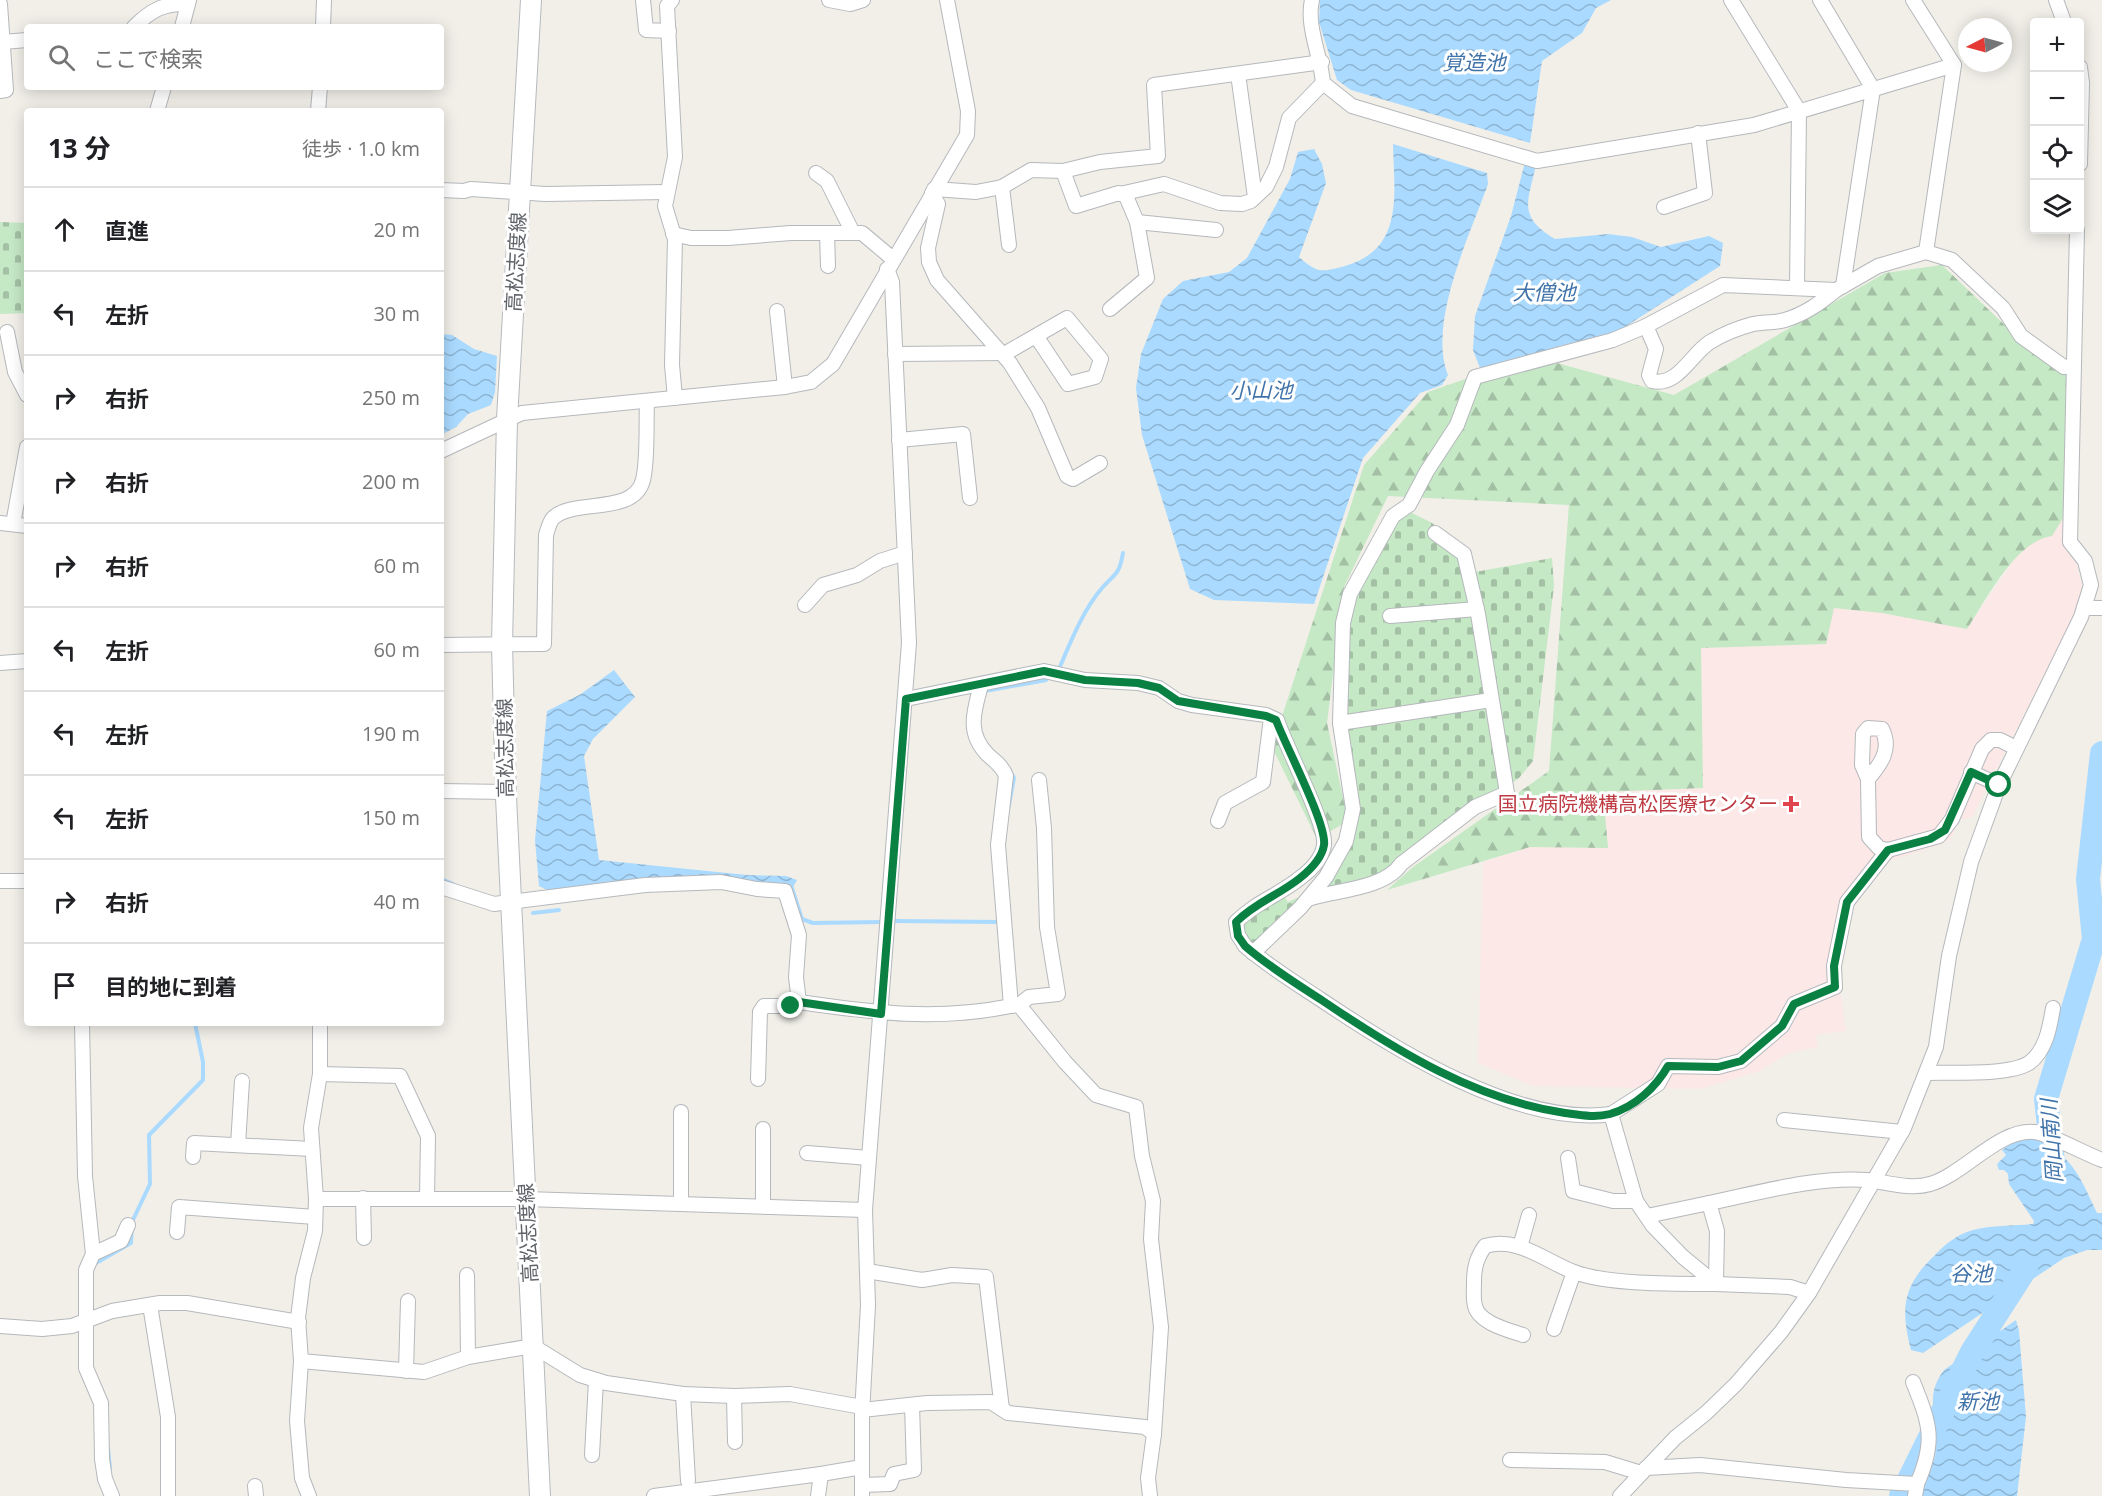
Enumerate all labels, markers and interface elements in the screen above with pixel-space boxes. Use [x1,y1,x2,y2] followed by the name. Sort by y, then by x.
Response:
[1958,18,2012,72] north arrow
[2030,18,2084,234] map controls
[2030,18,2084,72] button: +
[24,24,444,90] search box
[45,41,78,74] icon: search
[93,43,203,73] text: ここで検索
[1443,48,1507,76] water label: 覚造池
[2030,72,2084,126] button: −
[2030,126,2084,180] button: locate
[48,130,111,166] text: 13 分
[302,135,420,162] text: 徒歩 · 1.0 km
[2030,180,2084,234] button: layers
[499,211,532,313] street label: 高松志度線
[48,213,81,246] icon: ahead
[105,215,149,245] text: 直進
[373,216,420,243] text: 20 m
[1513,278,1577,306] water label: 大僧池
[48,297,81,330] icon: left
[105,299,149,329] text: 左折
[373,300,420,327] text: 30 m
[1230,376,1294,404] water label: 小山池
[48,381,81,414] icon: right
[105,383,149,413] text: 右折
[362,384,420,411] text: 250 m
[48,465,81,498] icon: right
[105,467,149,497] text: 右折
[362,468,420,495] text: 200 m
[48,549,81,582] icon: right
[105,551,149,581] text: 右折
[373,552,420,579] text: 60 m
[48,633,81,666] icon: left
[105,635,149,665] text: 左折
[373,636,420,663] text: 60 m
[490,698,519,798] street label: 高松志度線
[48,717,81,750] icon: left
[105,719,149,749] text: 左折
[362,720,420,747] text: 190 m
[1985,771,2011,797] route start
[1498,790,1778,817] place label: 国立病院機構高松医療センター
[1782,795,1800,813] marker: 国立病院機構高松医療センター
[48,801,81,834] icon: left
[105,803,149,833] text: 左折
[362,804,420,831] text: 150 m
[48,885,81,918] icon: right
[105,887,149,917] text: 右折
[373,888,420,915] text: 40 m
[48,969,81,1002] icon: arrive
[105,971,237,1001] text: 目的地に到着
[777,992,803,1018] route end
[2034,1096,2068,1184] water label: 岡山南川
[511,1182,544,1284] street label: 高松志度線
[1950,1259,1994,1287] water label: 谷池
[1957,1387,2001,1415] water label: 新池

